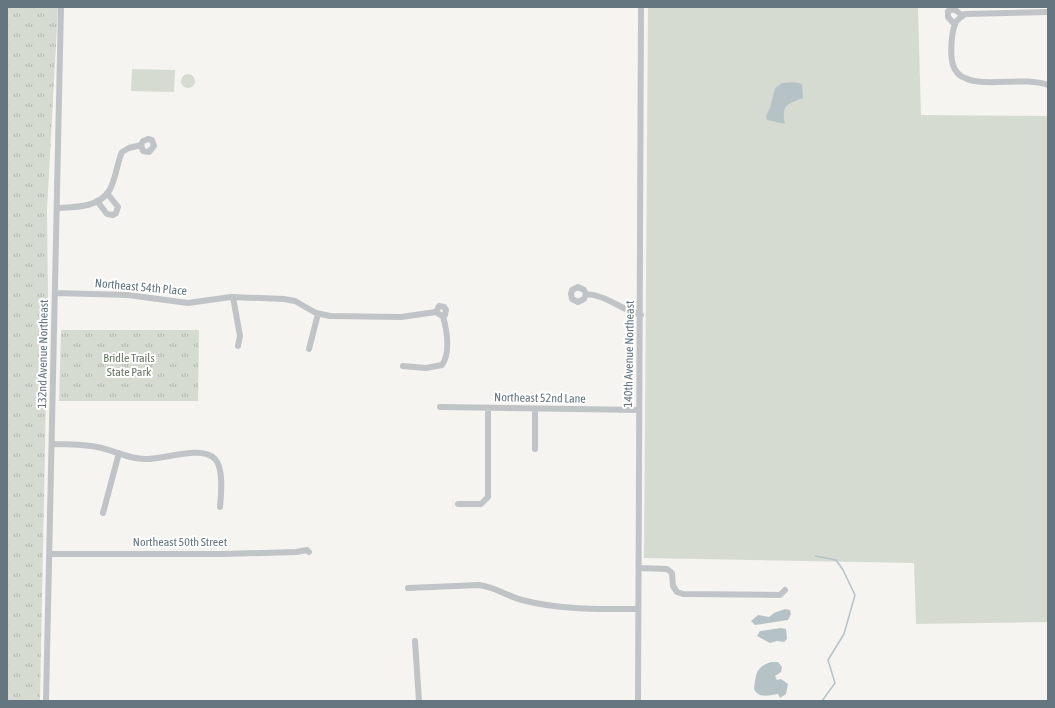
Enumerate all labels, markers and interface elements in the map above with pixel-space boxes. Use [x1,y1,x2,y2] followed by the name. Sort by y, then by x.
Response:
[94,276,188,298] street label: Northeast 54th Place
[35,299,51,409] street label: 132nd Avenue Northeast
[621,300,637,408] street label: 140th Avenue Northeast
[103,351,155,379] park label: Bridle Trails State Park
[494,390,586,406] street label: Northeast 52nd Lane
[133,535,228,549] street label: Northeast 50th Street

